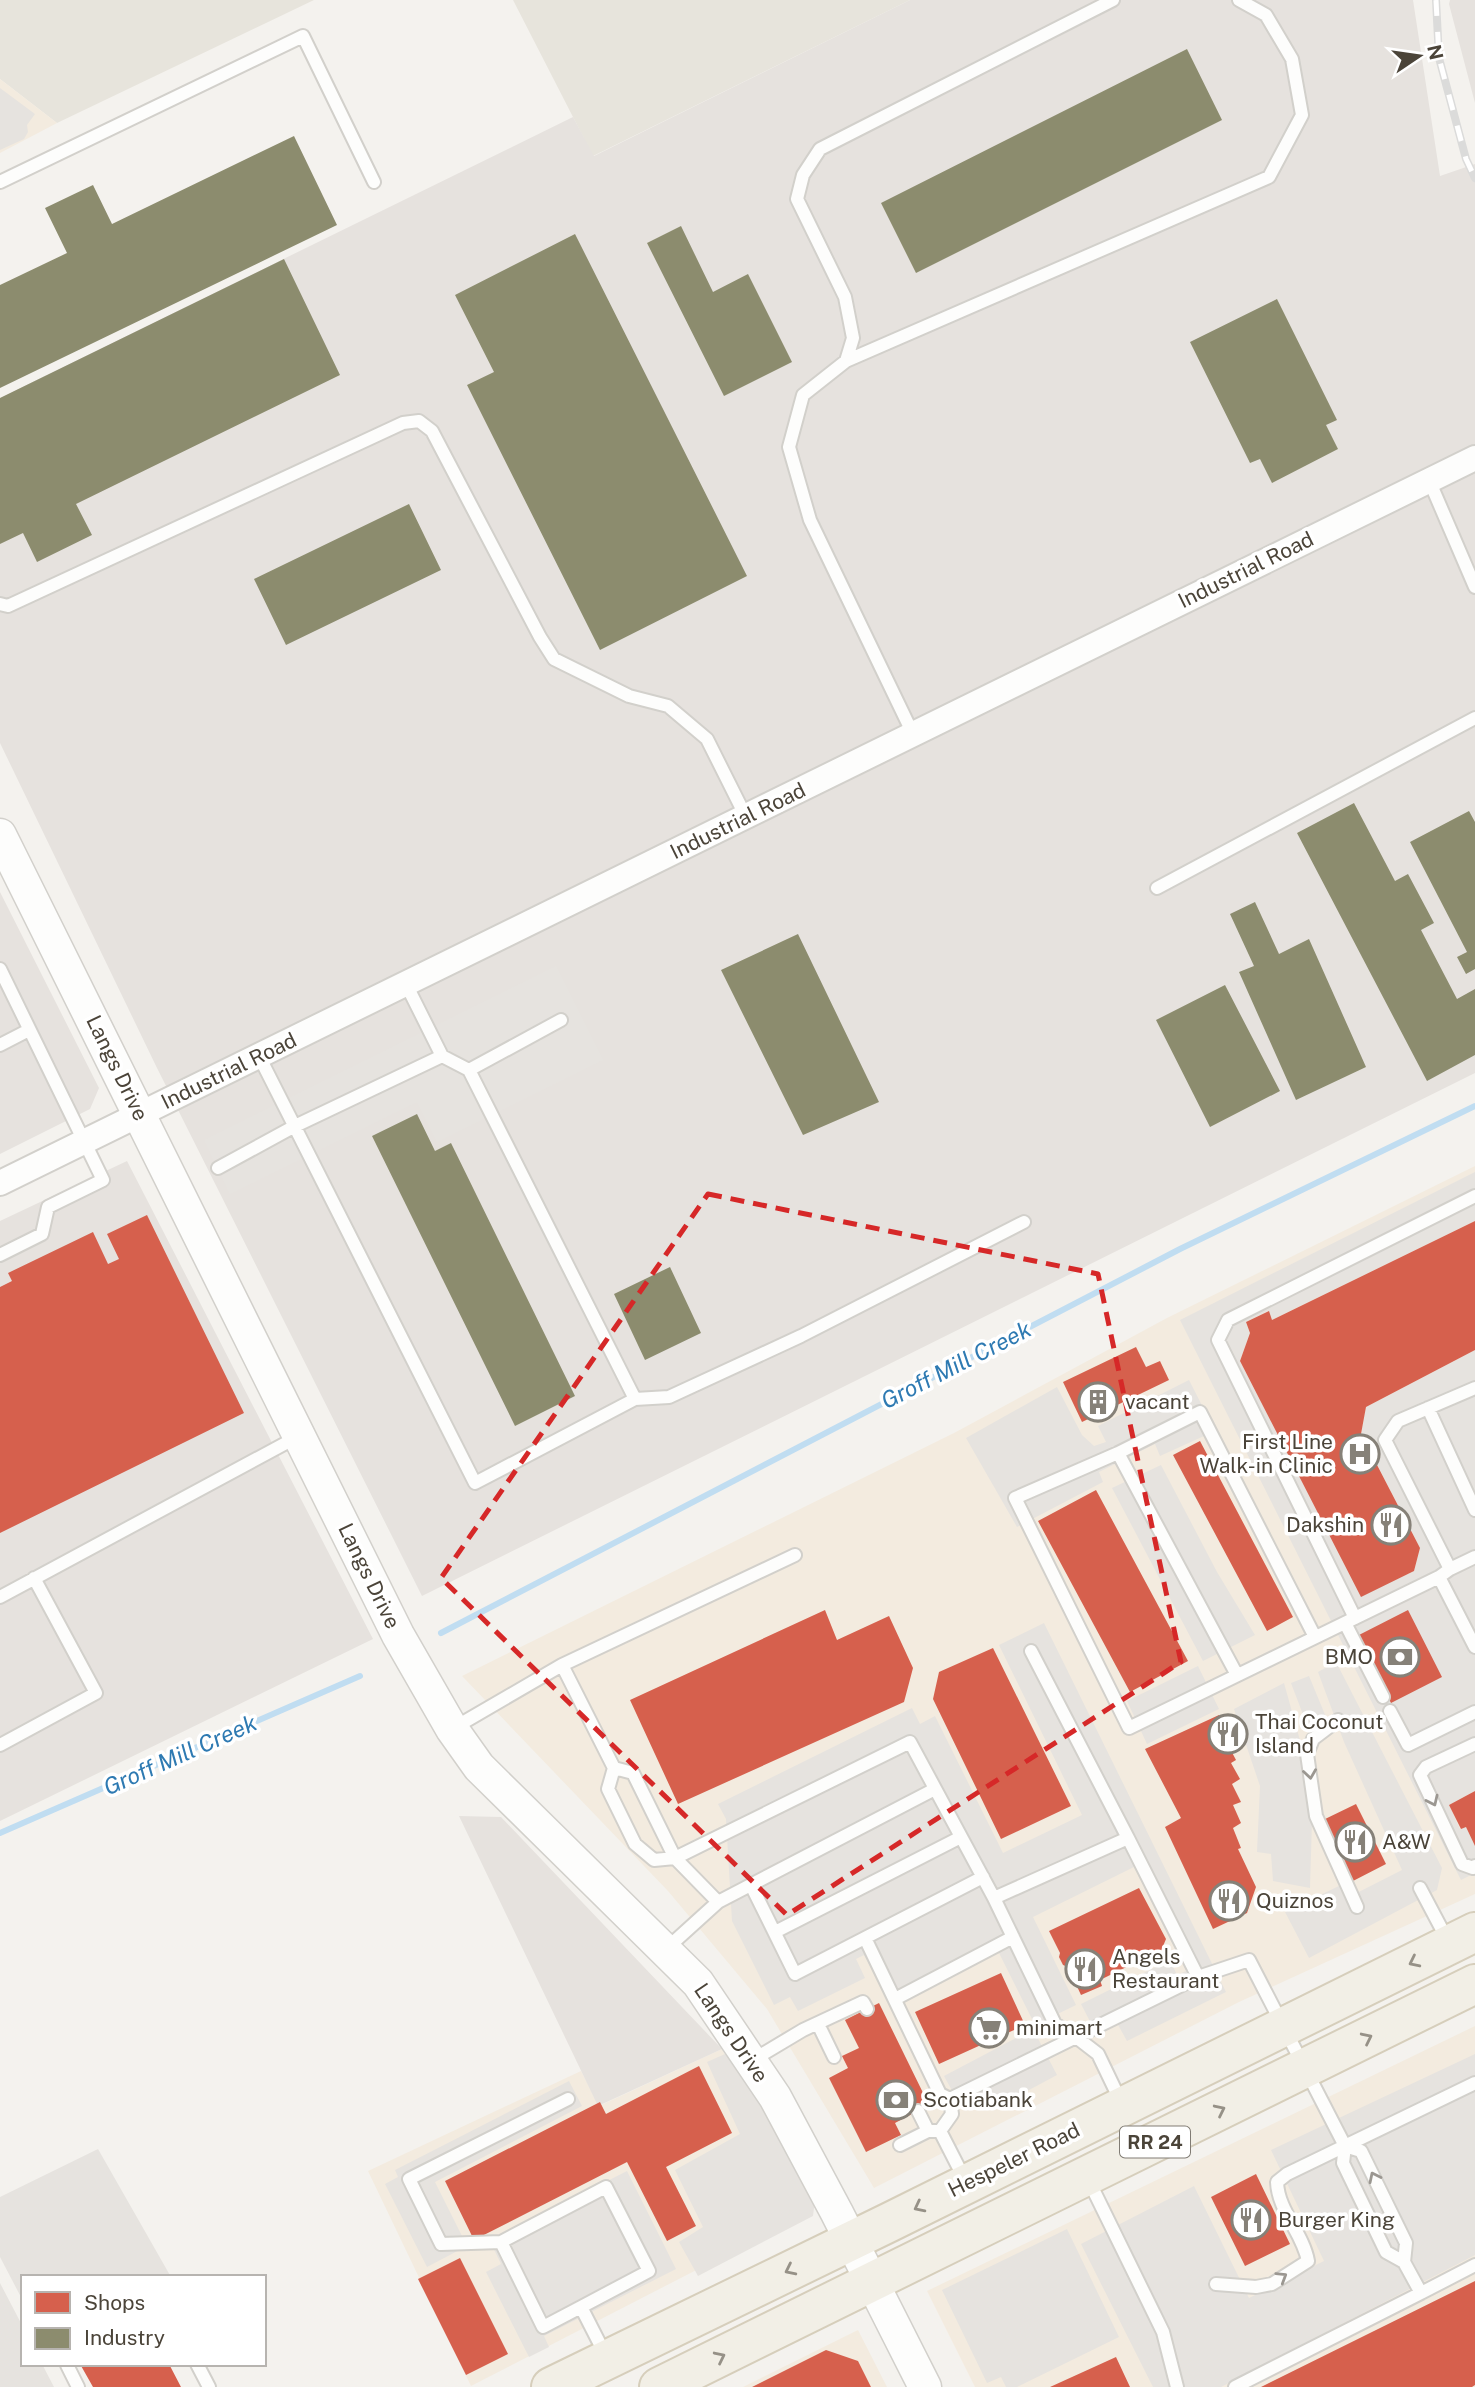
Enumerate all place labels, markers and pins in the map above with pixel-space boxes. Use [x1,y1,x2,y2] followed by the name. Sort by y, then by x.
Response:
[1077,1381,1119,1423] building icon: vacant
[1125,1389,1190,1414] place label: vacant
[1200,1429,1333,1478] place label: First Line Walk-in Clinic
[1339,1433,1381,1475] hospital icon: First Line Walk-in Clinic
[1370,1504,1412,1546] restaurant icon: Dakshin
[1286,1512,1364,1537] place label: Dakshin
[1379,1636,1421,1678] bank icon: BMO
[1325,1644,1373,1669] place label: BMO
[1255,1709,1383,1758] place label: Thai Coconut Island
[1207,1713,1249,1755] restaurant icon: Thai Coconut Island
[1334,1821,1376,1863] restaurant icon: A&W
[1382,1829,1431,1854] place label: A&W
[1208,1880,1250,1922] restaurant icon: Quiznos
[1256,1888,1334,1913] place label: Quiznos
[1112,1944,1219,1993] place label: Angels Restaurant
[1064,1948,1106,1990] restaurant icon: Angels Restaurant
[968,2007,1010,2049] supermarket icon: minimart
[1016,2015,1103,2040] place label: minimart
[875,2079,917,2121] bank icon: Scotiabank
[923,2087,1033,2112] place label: Scotiabank
[1230,2199,1272,2241] restaurant icon: Burger King
[1278,2207,1395,2232] place label: Burger King

